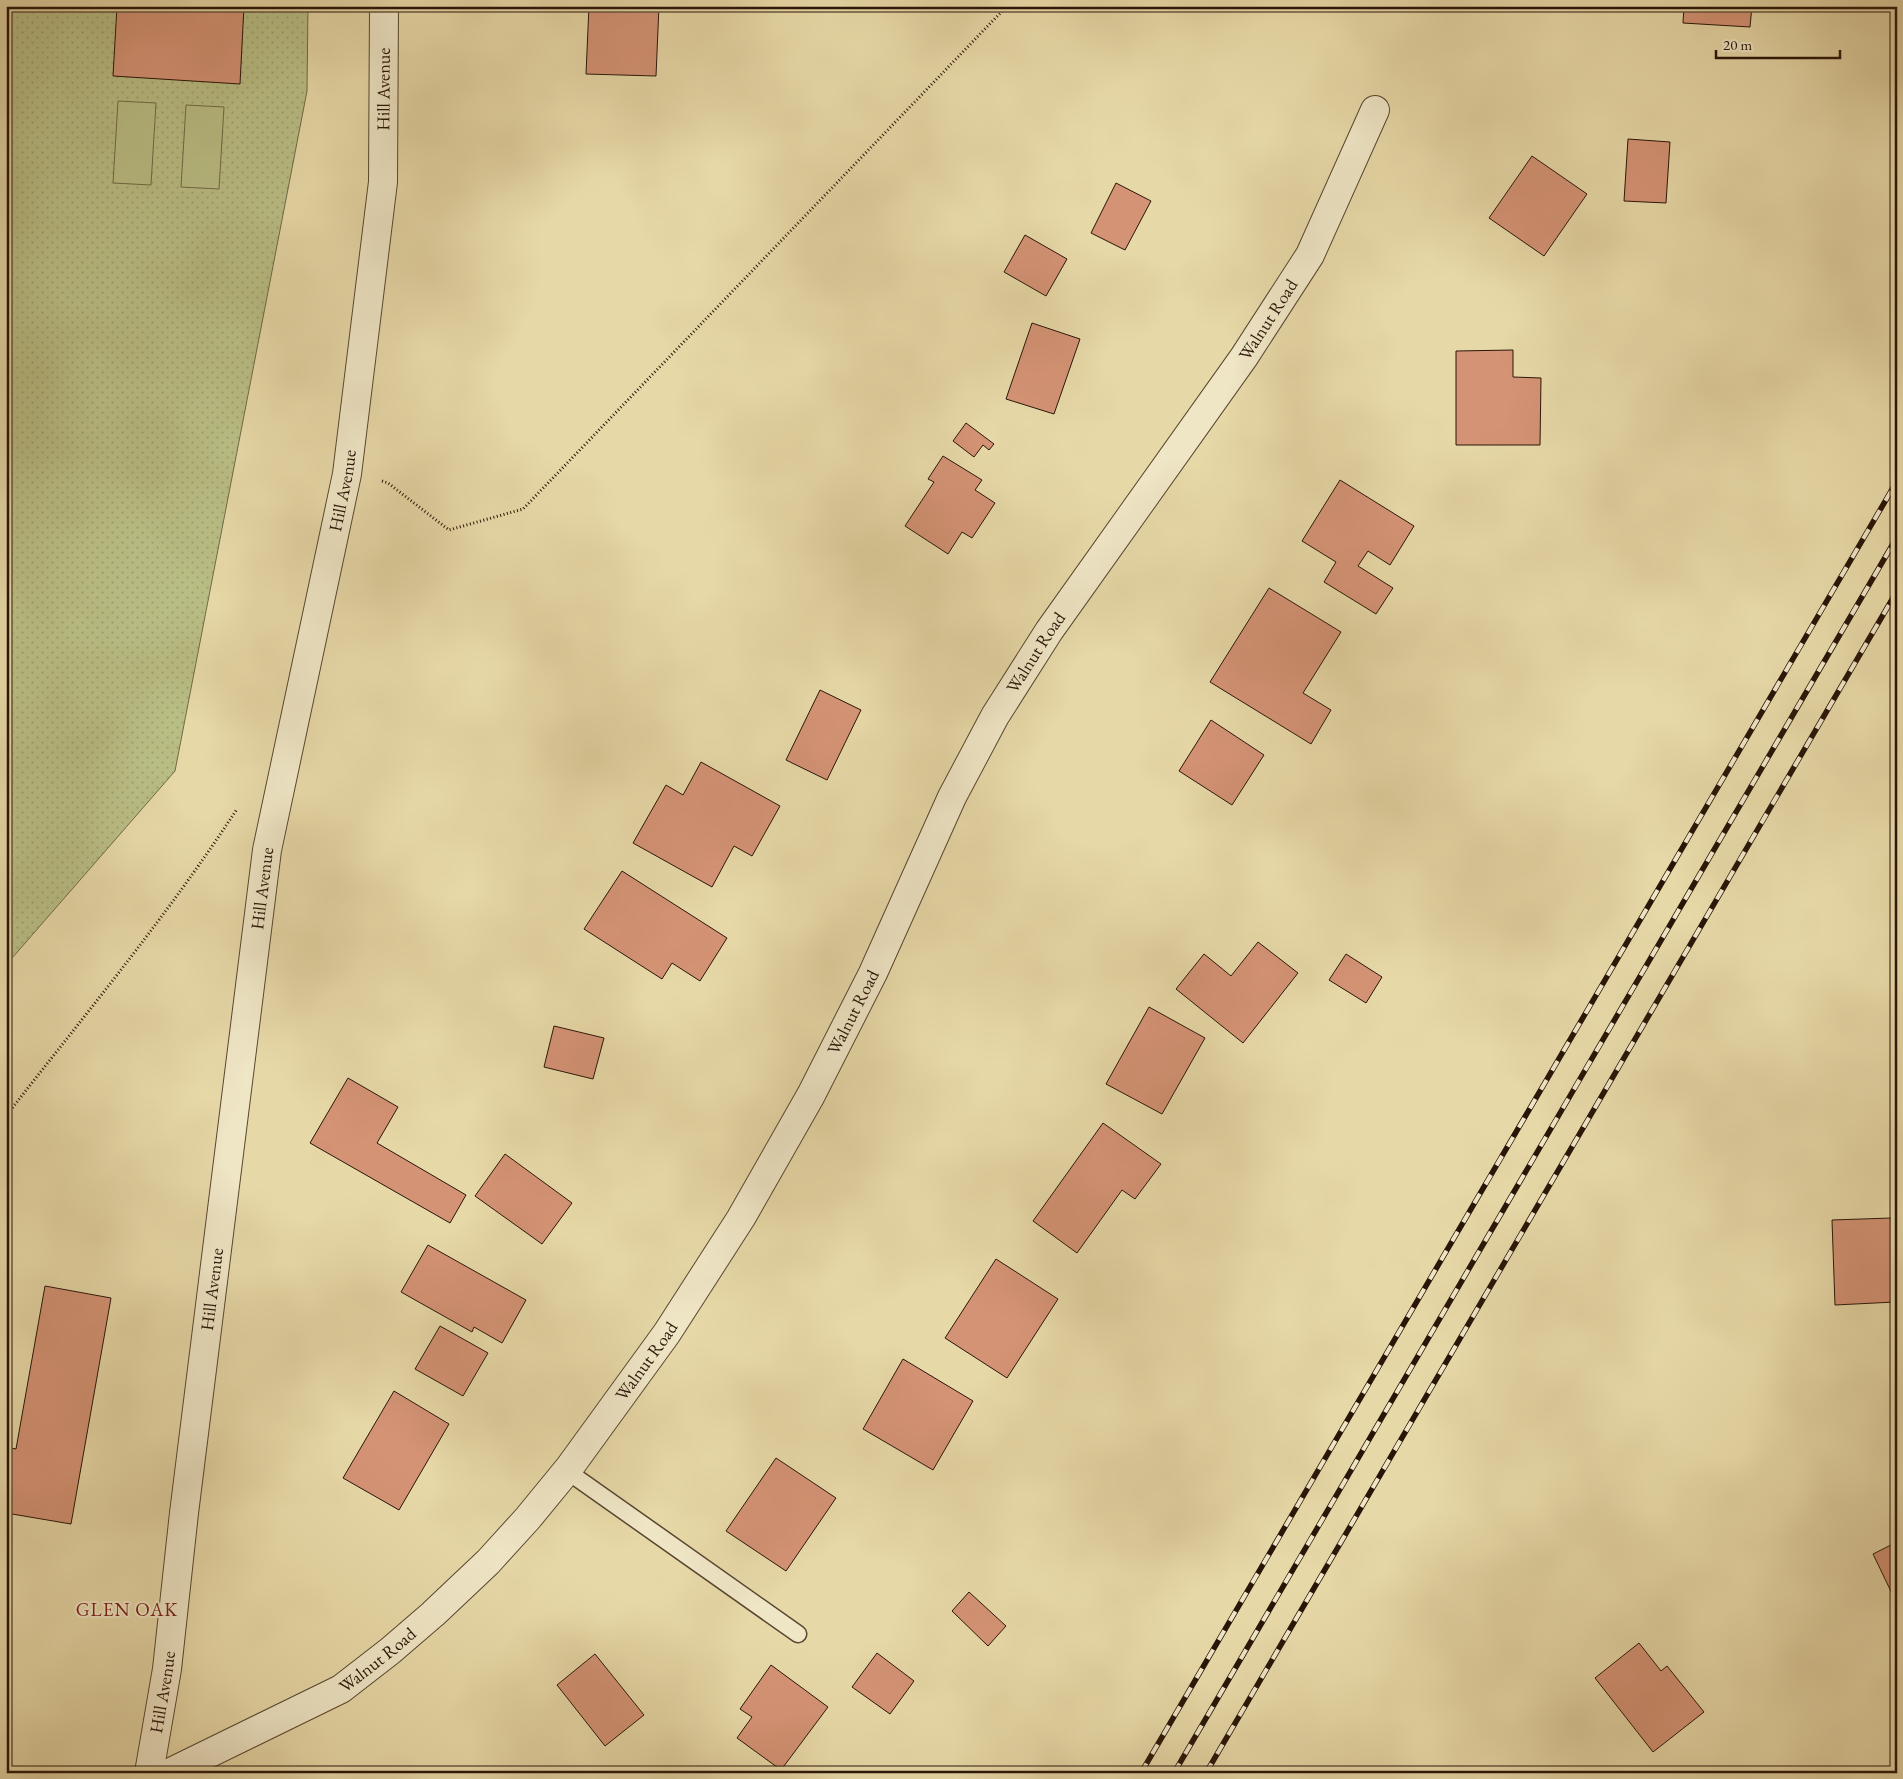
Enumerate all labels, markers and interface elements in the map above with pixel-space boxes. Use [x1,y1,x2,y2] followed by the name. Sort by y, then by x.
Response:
[1716,28,1839,60] scale bar
[1723,35,1752,54] text: 20 m
[371,48,395,131] street label: Hill Avenue
[1233,274,1303,364] street label: Walnut Road
[323,448,361,534] street label: Hill Avenue
[1001,606,1071,697] street label: Walnut Road
[245,846,278,931] street label: Hill Avenue
[822,965,884,1058] street label: Walnut Road
[195,1247,228,1332] street label: Hill Avenue
[610,1316,683,1405] street label: Walnut Road
[76,1597,178,1622] district label: GLEN OAK
[334,1621,421,1697] street label: Walnut Road
[144,1650,180,1735] street label: Hill Avenue

